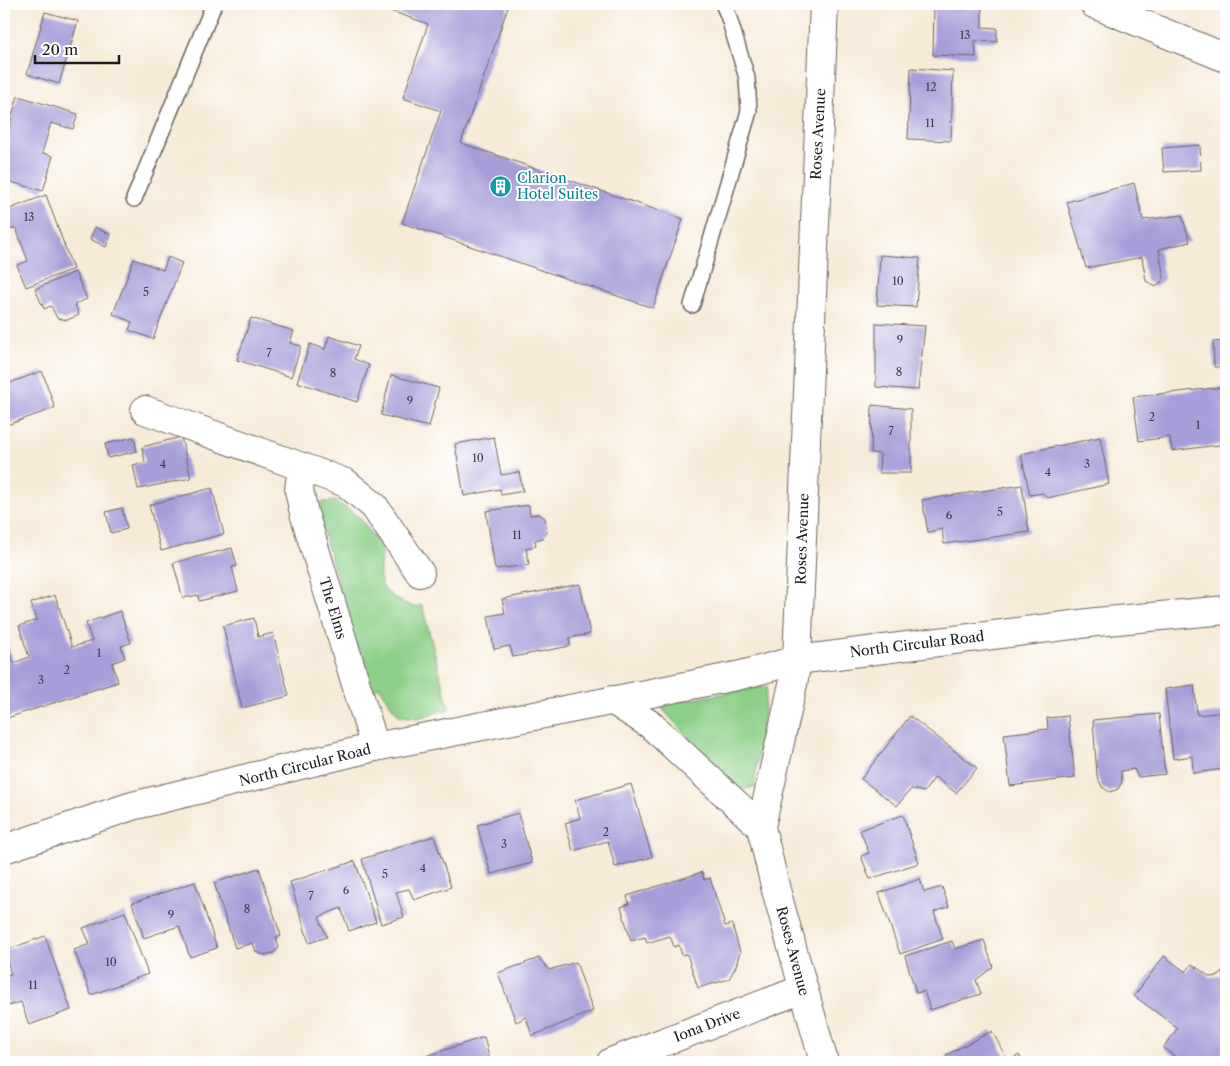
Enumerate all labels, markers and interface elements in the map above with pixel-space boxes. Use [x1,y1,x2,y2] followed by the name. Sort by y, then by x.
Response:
[960,28,970,42] house number: 13
[35,32,119,64] scale bar
[42,40,78,59] text: 20 m
[926,80,936,94] house number: 12
[807,88,829,180] street label: Roses Avenue
[925,116,935,130] house number: 11
[517,169,598,203] place label: Clarion Hotel Suites
[489,174,513,198] building icon: Clarion Hotel Suites
[24,210,34,224] house number: 13
[892,274,904,288] house number: 10
[143,285,149,299] house number: 5
[897,333,903,347] house number: 9
[266,346,272,360] house number: 7
[896,365,902,379] house number: 8
[330,366,336,380] house number: 8
[407,394,413,408] house number: 9
[1149,410,1155,424] house number: 2
[1196,418,1201,432] house number: 1
[888,424,894,438] house number: 7
[472,451,484,465] house number: 10
[160,457,166,471] house number: 4
[1084,457,1090,471] house number: 3
[1045,465,1051,479] house number: 4
[791,493,813,585] street label: Roses Avenue
[997,505,1003,519] house number: 5
[946,508,953,522] house number: 6
[512,528,522,542] house number: 11
[315,575,351,641] street label: The Elms
[849,627,986,661] street label: North Circular Road
[97,646,102,660] house number: 1
[64,663,70,677] house number: 2
[38,673,44,687] house number: 3
[237,740,373,790] street label: North Circular Road
[603,825,609,839] house number: 2
[501,837,507,851] house number: 3
[420,861,426,875] house number: 4
[382,867,388,881] house number: 5
[343,883,350,897] house number: 6
[308,889,314,903] house number: 7
[244,902,250,916] house number: 8
[772,904,814,998] street label: Roses Avenue
[168,908,174,922] house number: 9
[105,955,117,969] house number: 10
[28,978,38,992] house number: 11
[671,1004,743,1046] street label: Iona Drive

